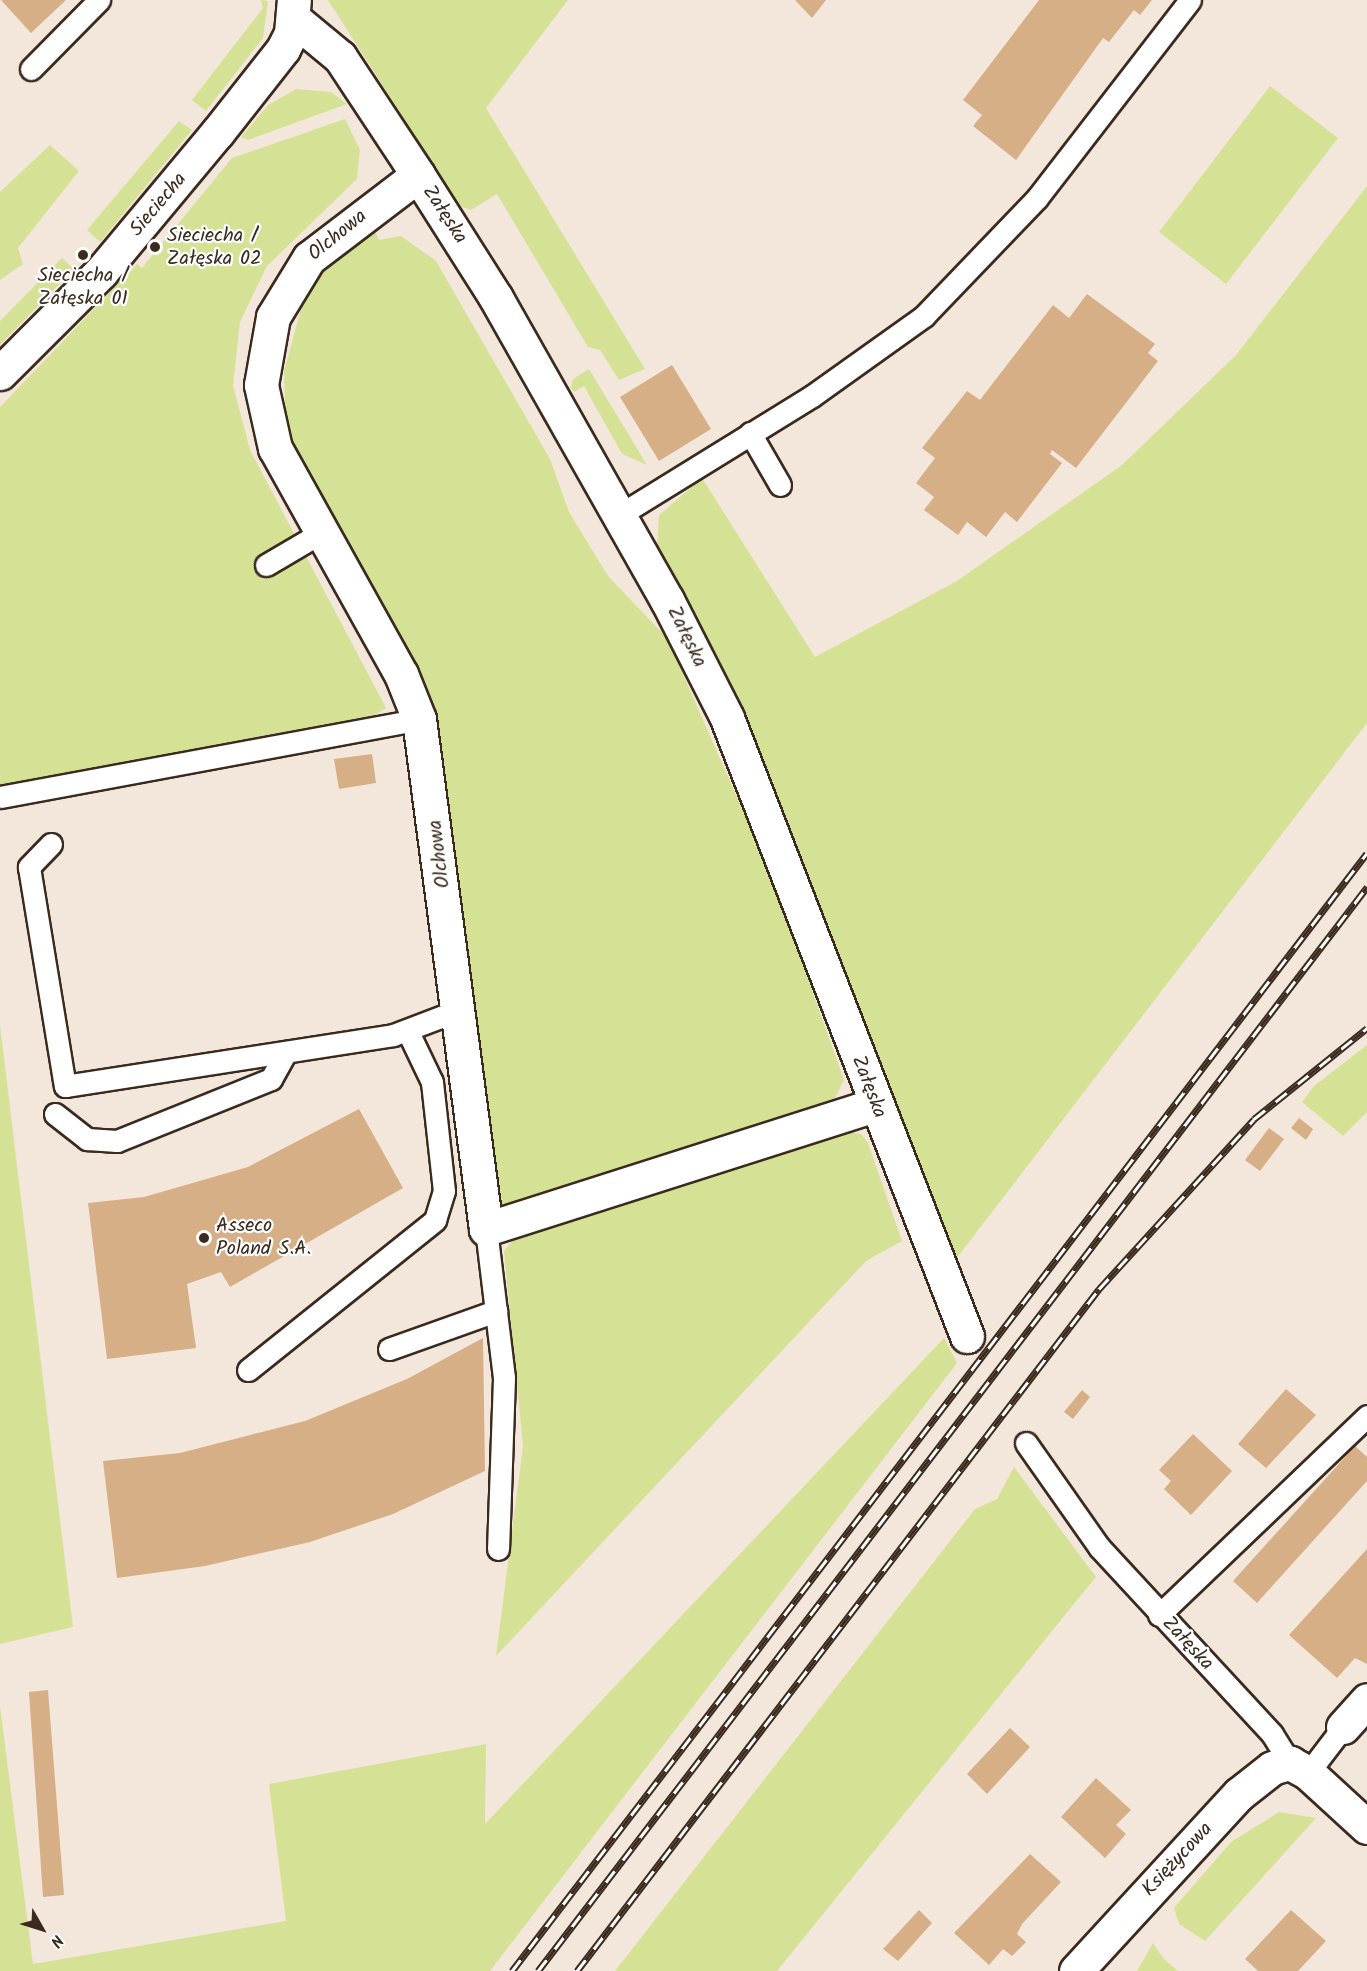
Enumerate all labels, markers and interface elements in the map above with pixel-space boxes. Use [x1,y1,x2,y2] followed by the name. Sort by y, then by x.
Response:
[125,168,193,242] street label: Sieciecha
[416,181,472,249] street label: Załęska
[304,205,372,267] street label: Olchowa
[167,224,262,271] place label: Sieciecha / Załęska 02
[148,240,162,254] marker: Sieciecha / Załęska 02
[76,248,90,262] marker: Sieciecha / Załęska 01
[37,264,129,311] place label: Sieciecha / Załęska 01
[661,603,711,671] street label: Załęska
[424,818,456,890] street label: Olchowa
[845,1052,891,1122] street label: Załęska
[216,1214,311,1261] place label: Asseco Poland S.A.
[197,1231,211,1245] marker: Asseco Poland S.A.
[1156,1612,1218,1676] street label: Załęska
[1138,1818,1218,1902] street label: Księżycowa
[12,1899,72,1959] north arrow
[43,1929,69,1952] text: N

